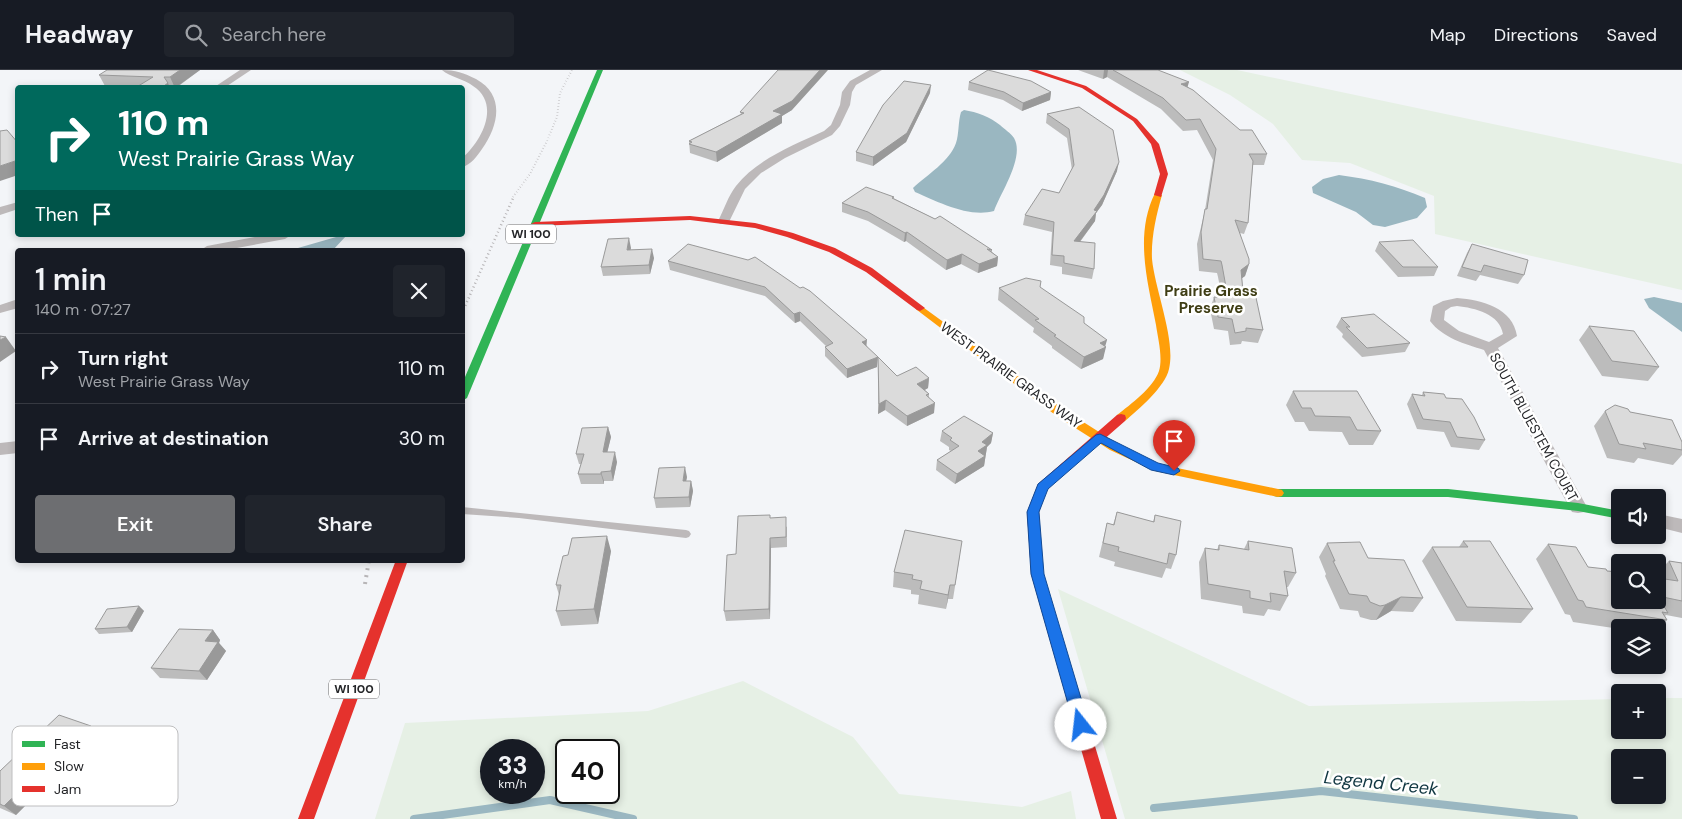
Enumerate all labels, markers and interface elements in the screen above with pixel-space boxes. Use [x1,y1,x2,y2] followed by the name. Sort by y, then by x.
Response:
[164,12,514,57] search box
[25,19,134,50] text: Headway
[182,21,210,49] icon: search
[222,22,326,47] text: Search here
[1430,23,1466,47] text: Map
[1494,23,1579,47] text: Directions
[1607,23,1657,47] text: Saved
[118,100,209,146] text: 110 m
[35,105,100,170] icon: right
[118,144,354,173] text: West Prairie Grass Way
[88,200,116,228] icon: arrive
[35,202,78,227] text: Then
[506,224,556,243] road number: WI 100
[35,260,107,299] text: 1 min
[393,265,445,317] button: close
[1164,281,1258,318] district label: Prairie Grass Preserve
[35,299,131,320] text: 140 m · 07:27
[937,318,1085,432] street label: WEST PRAIRIE GRASS WAY
[78,346,168,371] text: Turn right
[1486,350,1582,505] street label: SOUTH BLUESTEM COURT
[35,355,63,383] icon: right
[398,356,445,381] text: 110 m
[78,371,250,392] text: West Prairie Grass Way
[1153,420,1195,471] pin
[35,425,63,453] icon: arrive
[78,426,269,451] text: Arrive at destination
[399,426,445,451] text: 30 m
[1160,427,1188,455] icon: arrive
[1611,489,1666,804] map controls
[1611,489,1666,544] button: sound
[35,495,235,553] button: Exit
[245,495,445,553] button: Share
[1611,554,1666,609] button: search
[1611,619,1666,674] button: layers
[329,680,379,698] road number: WI 100
[1611,684,1666,739] button: +
[1054,698,1106,750] position arrow
[12,726,178,806] legend
[54,735,81,753] text: Fast
[555,739,620,804] speed limit sign: 40
[497,749,528,782] text: 33
[1611,749,1666,804] button: −
[54,757,84,775] text: Slow
[1323,765,1440,801] water label: Legend Creek
[498,776,527,792] text: km/h
[54,780,81,798] text: Jam

